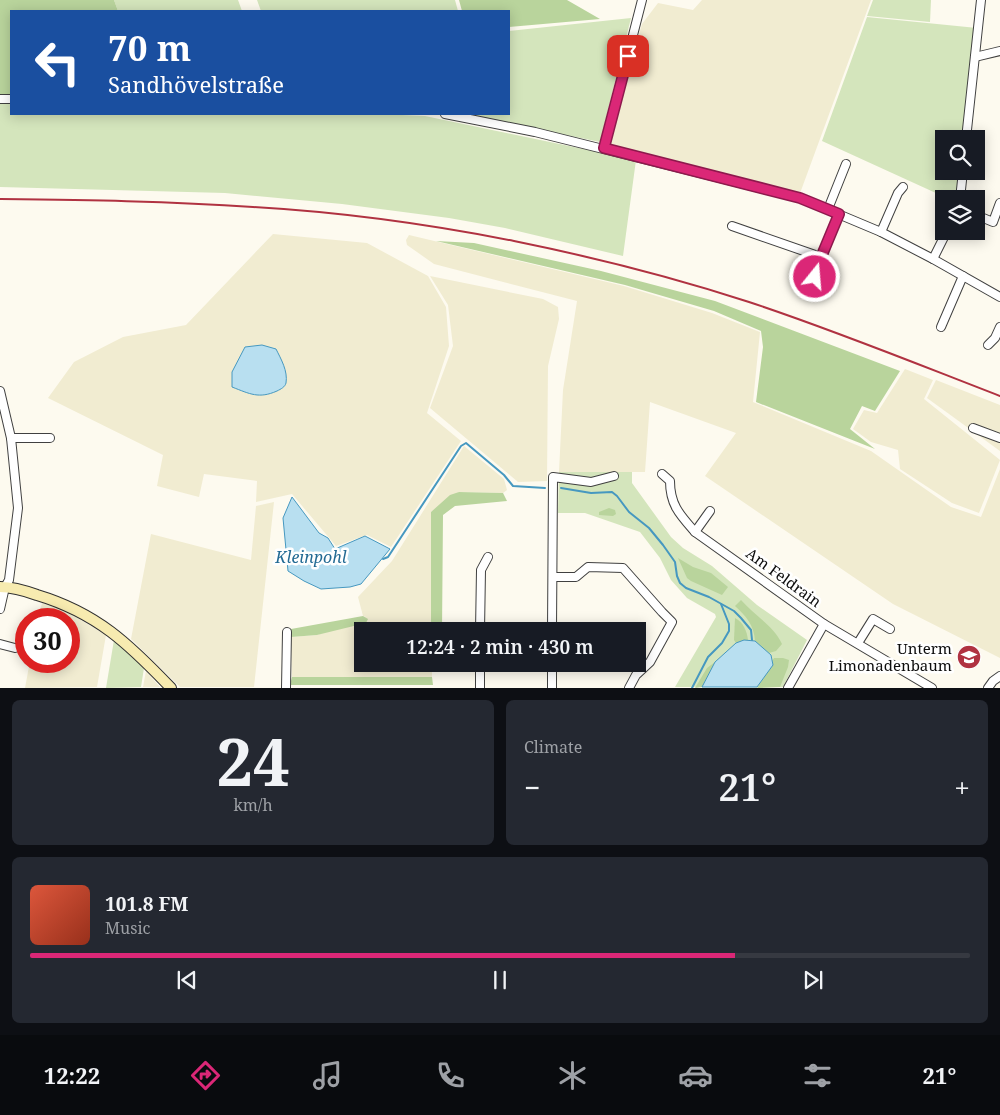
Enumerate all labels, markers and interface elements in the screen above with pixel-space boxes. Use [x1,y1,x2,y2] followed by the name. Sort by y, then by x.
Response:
[108,24,191,71] text: 70 m
[25,30,90,95] icon: left
[607,35,649,77] pin
[614,42,642,70] icon: arrive
[108,69,284,99] text: Sandhövelstraße
[935,130,985,240] map controls
[935,130,985,180] button: search
[935,190,985,240] button: layers
[788,250,840,302] position arrow
[742,543,826,611] street label: Am Feldrain
[274,546,347,568] water label: Kleinpohl
[15,608,80,673] speed limit sign: 30
[406,634,594,660] text: 12:24 · 2 min · 430 m
[829,638,952,675] place label: Unterm Limonadenbaum
[956,644,982,670] school or university icon: Unterm Limonadenbaum
[216,717,290,805] text: 24
[524,736,582,758] text: Climate
[718,760,776,812] text: 21°
[524,768,540,806] text: −
[954,768,970,806] text: +
[233,794,273,816] text: km/h
[105,891,188,917] text: 101.8 FM
[105,917,150,939] text: Music
[173,966,201,994] icon: previous
[486,966,514,994] icon: pause
[799,966,827,994] icon: next
[188,1058,223,1093] icon: directions
[310,1058,345,1093] icon: music
[433,1058,468,1093] icon: phone
[555,1058,590,1093] icon: climate
[678,1058,713,1093] icon: car
[800,1058,835,1093] icon: filters
[44,1060,100,1090] text: 12:22
[923,1060,956,1090] text: 21°

